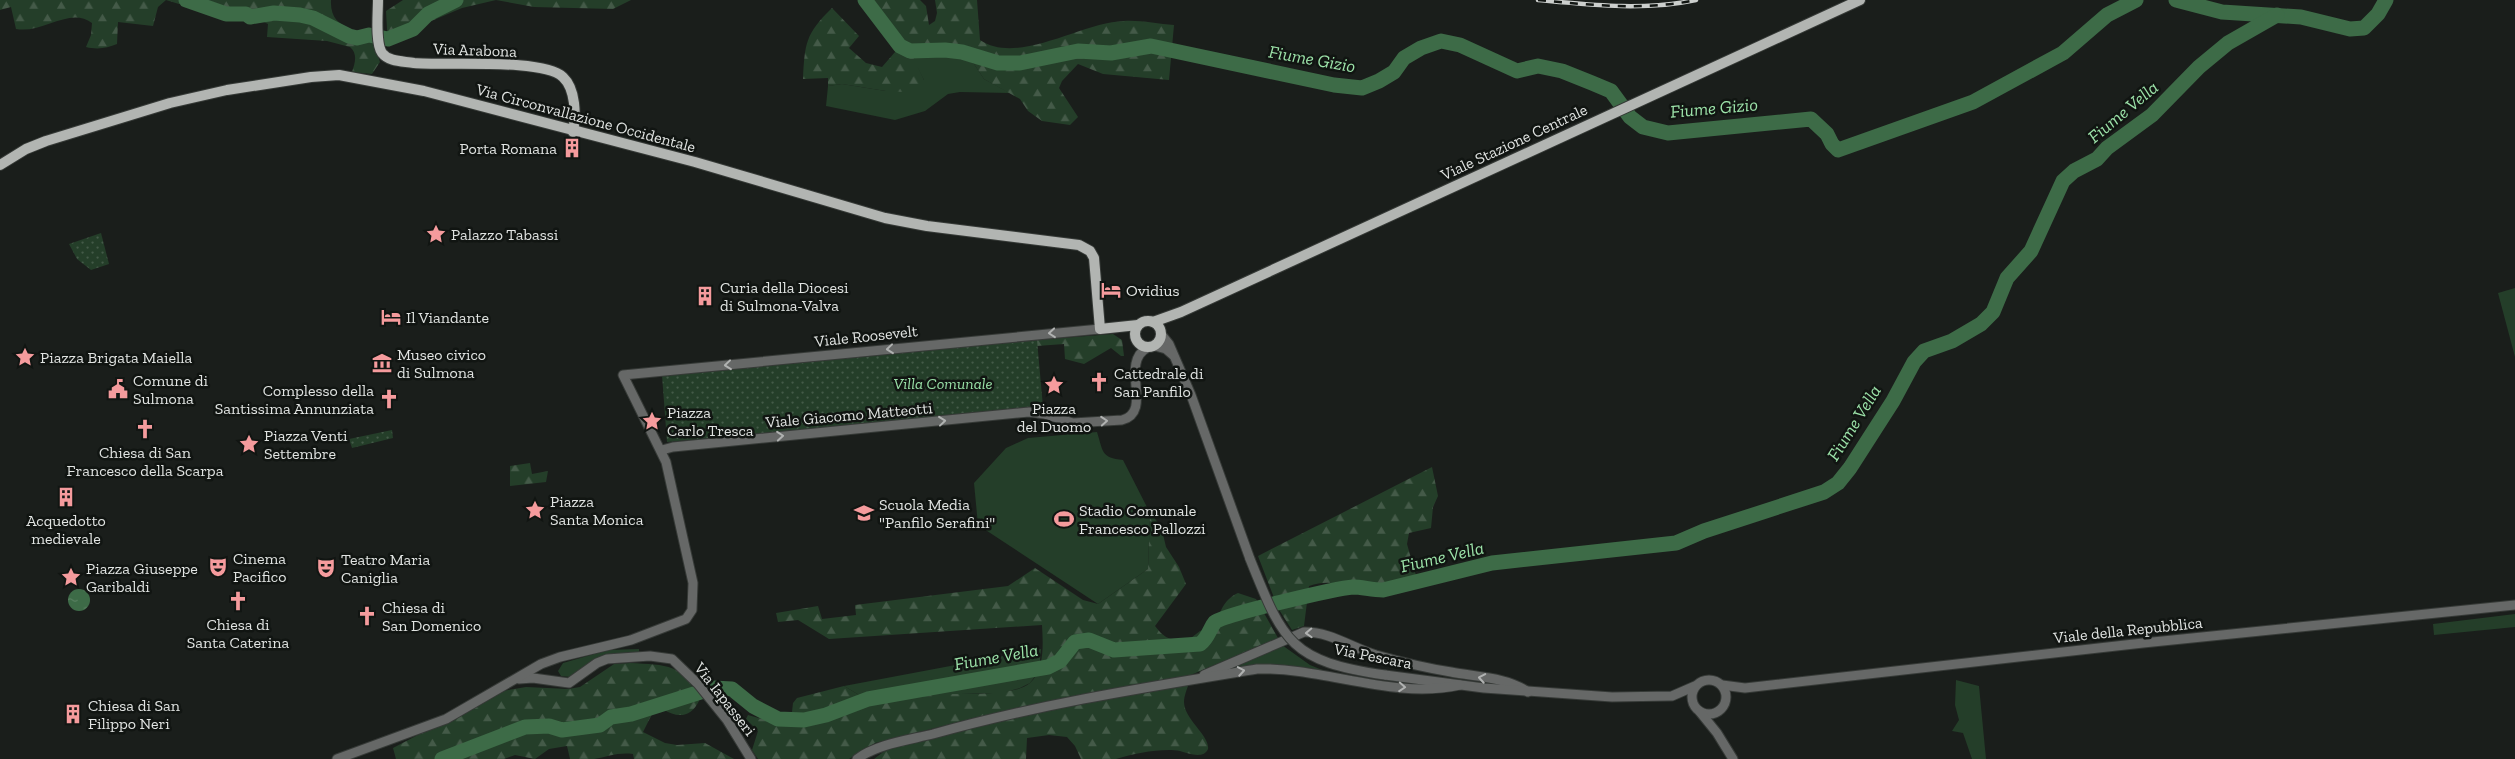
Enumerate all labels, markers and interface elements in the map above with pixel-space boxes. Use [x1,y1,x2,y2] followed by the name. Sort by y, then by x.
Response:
[432,39,518,61] street label: Via Arabona
[1267,41,1357,77] water label: Fiume Gizio
[2083,76,2163,148] water label: Fiume Vella
[473,79,698,156] street label: Via Circonvallazione Occidentale
[1669,93,1759,123] water label: Fiume Gizio
[1437,100,1590,185] street label: Viale Stazione Centrale
[561,137,583,159] building icon: Porta Romana
[460,139,557,158] place label: Porta Romana
[425,223,447,245] place icon: Palazzo Tabassi
[451,225,559,244] place label: Palazzo Tabassi
[720,278,849,315] place label: Curia della Diocesi di Sulmona-Valva
[1100,279,1122,301] hotel icon: Ovidius
[1126,281,1180,300] place label: Ovidius
[694,285,716,307] building icon: Curia della Diocesi di Sulmona-Valva
[380,306,402,328] hotel icon: Il Viandante
[406,308,489,327] place label: Il Viandante
[812,321,919,351] street label: Viale Roosevelt
[1048,328,1056,339] one-way arrow
[886,343,894,354] one-way arrow
[397,345,486,382] place label: Museo civico di Sulmona
[14,346,36,368] place icon: Piazza Brigata Maiella
[40,348,192,367] place label: Piazza Brigata Maiella
[371,352,393,374] museum icon: Museo civico di Sulmona
[724,359,732,370] one-way arrow
[1114,364,1204,401] place label: Cattedrale di San Panfilo
[133,371,208,408] place label: Comune di Sulmona
[1088,371,1110,393] church icon: Cattedrale di San Panfilo
[893,374,993,393] park label: Villa Comunale
[1043,374,1065,396] place icon: Piazza del Duomo
[107,378,129,400] public building icon: Comune di Sulmona
[215,381,374,418] place label: Complesso della Santissima Annunziata
[1822,381,1886,465] water label: Fiume Vella
[378,388,400,410] church icon: Complesso della Santissima Annunziata
[764,398,934,432] street label: Viale Giacomo Matteotti
[1017,399,1091,436] place label: Piazza del Duomo
[667,403,754,440] place label: Piazza Carlo Tresca
[641,410,663,432] place icon: Piazza Carlo Tresca
[938,416,946,427] one-way arrow
[1101,416,1109,427] one-way arrow
[134,418,156,440] church icon: Chiesa di San Francesco della Scarpa
[264,426,348,463] place label: Piazza Venti Settembre
[776,431,784,442] one-way arrow
[238,433,260,455] place icon: Piazza Venti Settembre
[67,443,224,480] place label: Chiesa di San Francesco della Scarpa
[55,486,77,508] building icon: Acquedotto medievale
[550,492,644,529] place label: Piazza Santa Monica
[879,495,995,532] place label: Scuola Media "Panfilo Serafini"
[524,499,546,521] place icon: Piazza Santa Monica
[1079,501,1206,538] place label: Stadio Comunale Francesco Pallozzi
[853,502,875,524] school or university icon: Scuola Media "Panfilo Serafini"
[1053,508,1075,530] sports icon: Stadio Comunale Francesco Pallozzi
[26,511,106,548] place label: Acquedotto medievale
[1398,537,1486,577] water label: Fiume Vella
[233,549,286,586] place label: Cinema Pacifico
[341,550,431,587] place label: Teatro Maria Caniglia
[207,556,229,578] theatre icon: Cinema Pacifico
[315,557,337,579] theatre icon: Teatro Maria Caniglia
[86,559,198,596] place label: Piazza Giuseppe Garibaldi
[60,566,82,588] place icon: Piazza Giuseppe Garibaldi
[227,590,249,612] church icon: Chiesa di Santa Caterina
[382,598,481,635] place label: Chiesa di San Domenico
[356,605,378,627] church icon: Chiesa di San Domenico
[2052,613,2204,647] street label: Viale della Repubblica
[187,615,289,652] place label: Chiesa di Santa Caterina
[1305,628,1313,638] one-way arrow
[952,639,1040,675] water label: Fiume Vella
[1332,639,1414,673] street label: Via Pescara
[690,658,760,740] street label: Via Iapasseri
[1236,667,1245,677] one-way arrow
[1478,673,1487,683] one-way arrow
[1398,681,1406,692] one-way arrow
[88,696,181,733] place label: Chiesa di San Filippo Neri
[62,703,84,725] building icon: Chiesa di San Filippo Neri

